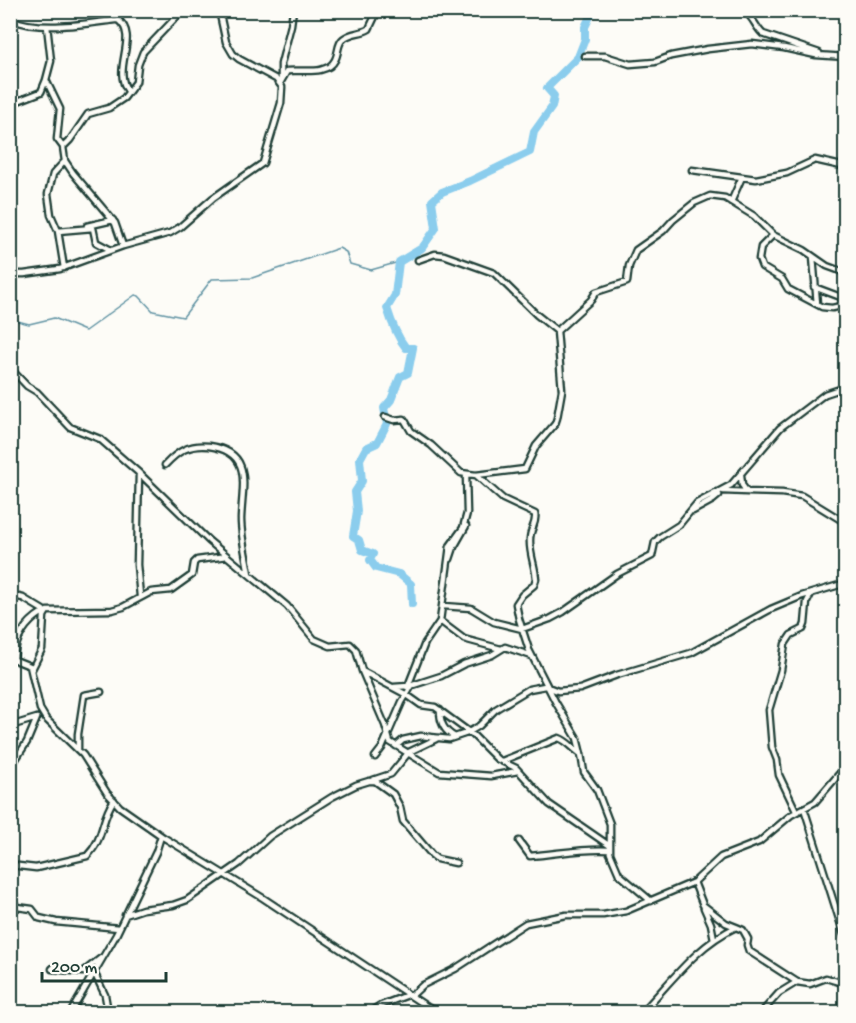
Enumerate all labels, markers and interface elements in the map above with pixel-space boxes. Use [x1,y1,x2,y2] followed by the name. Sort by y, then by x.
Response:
[42,945,166,983] scale bar
[51,958,98,979] text: 200 m

